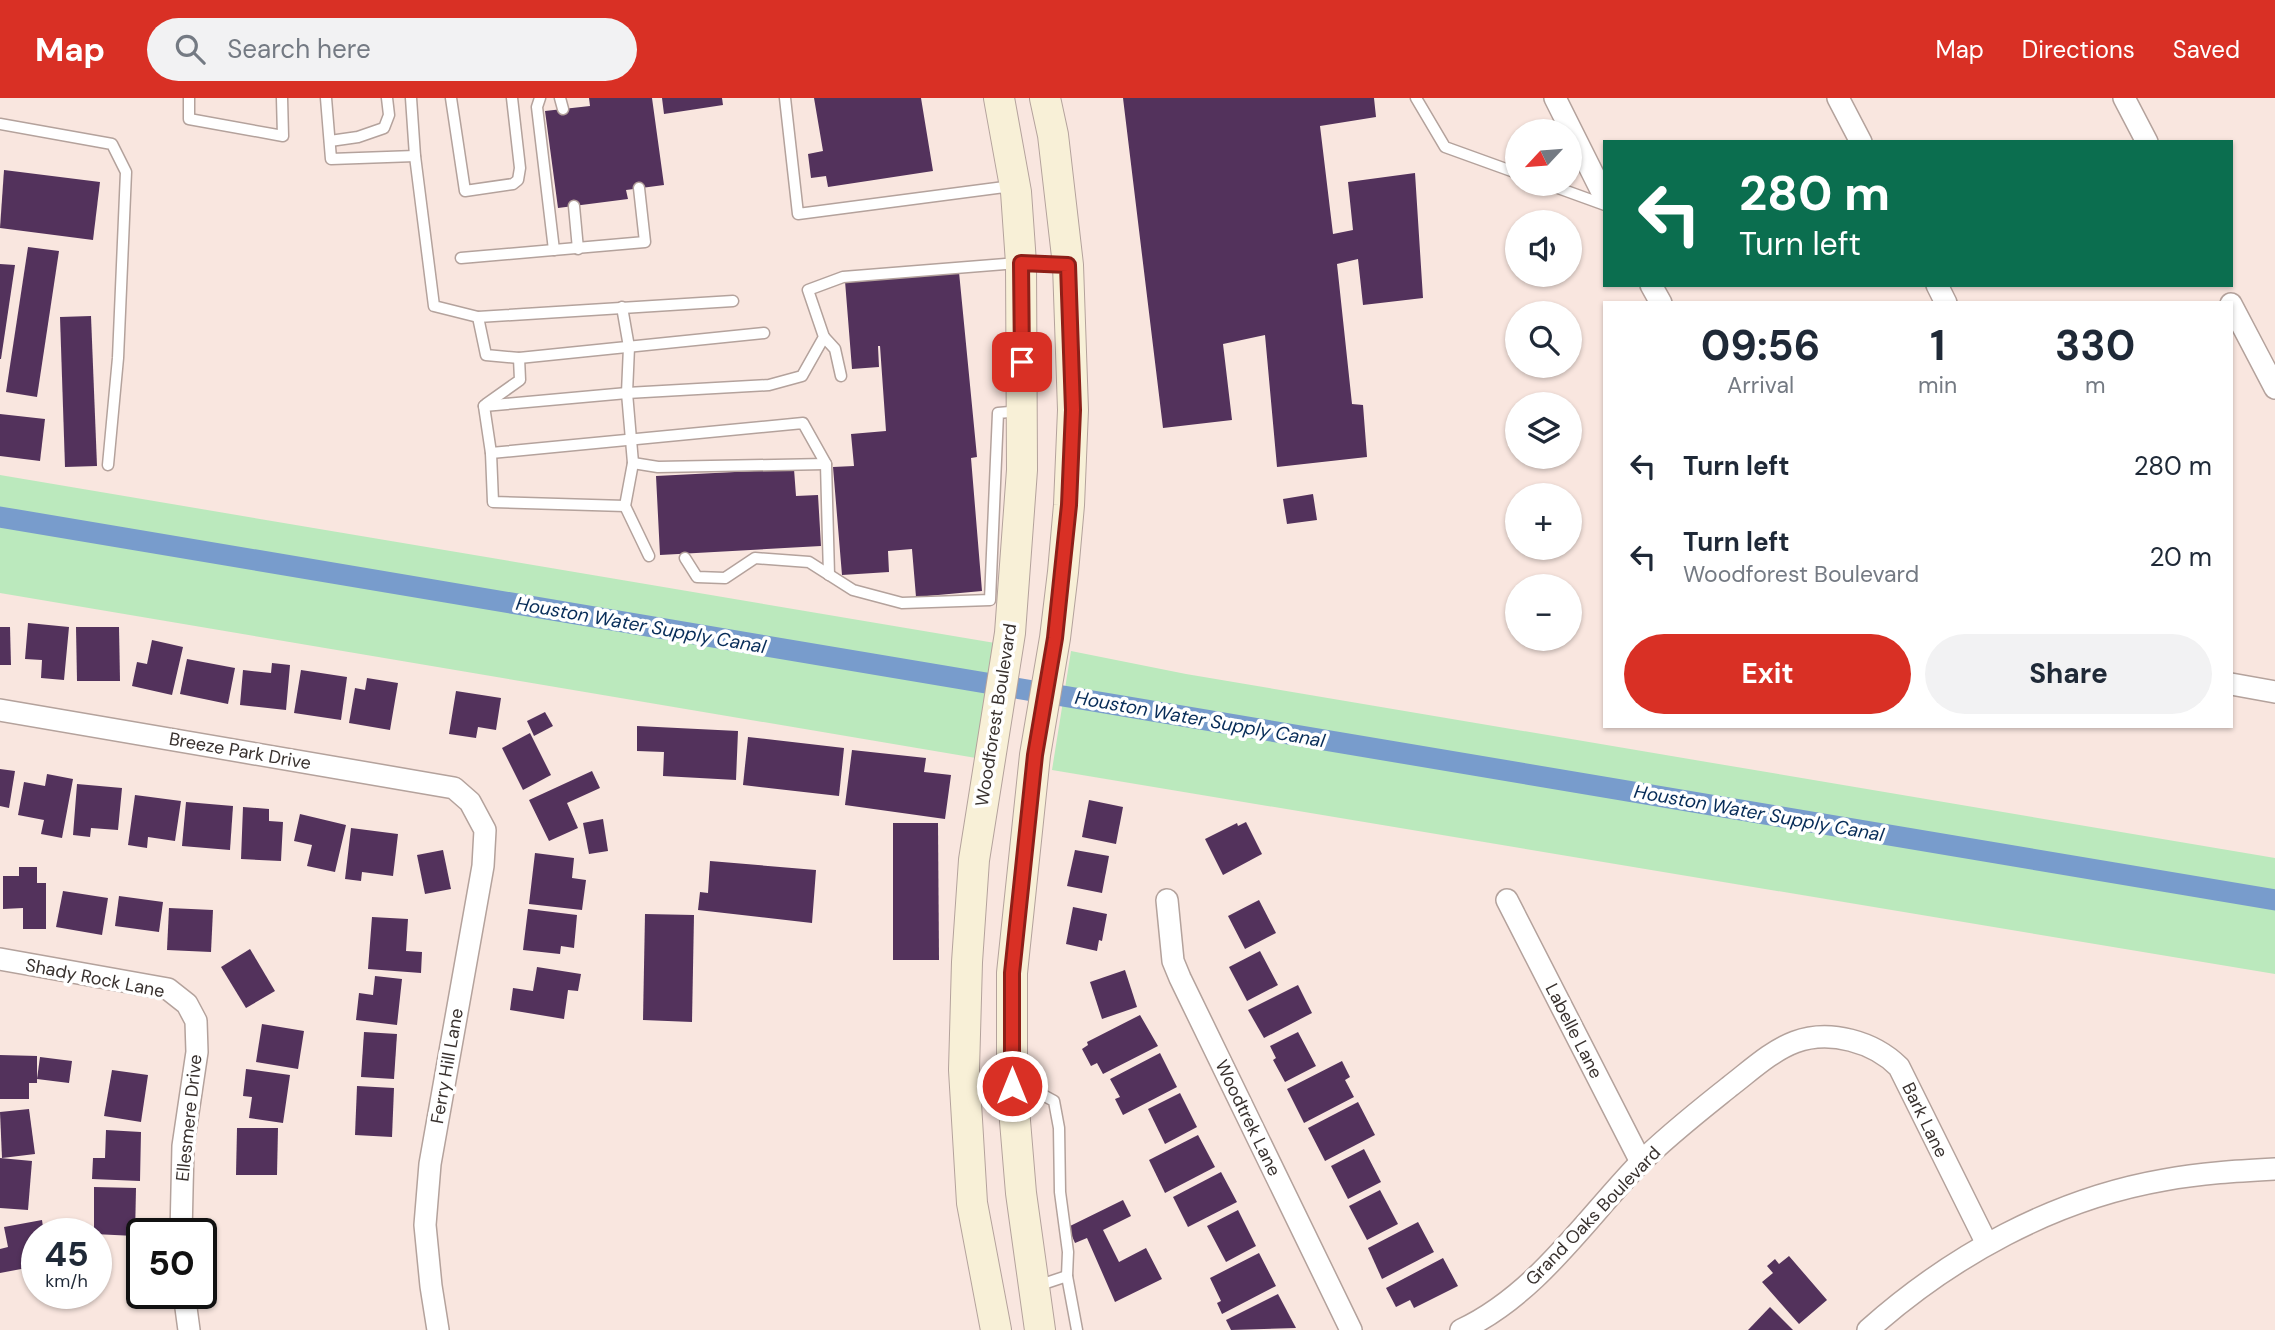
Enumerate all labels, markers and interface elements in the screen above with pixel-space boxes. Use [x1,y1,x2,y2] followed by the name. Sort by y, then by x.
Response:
[147,18,637,81] search box
[35,28,105,71] text: Map
[171,30,209,68] icon: search
[227,32,371,66] text: Search here
[1936,34,1984,65] text: Map
[2022,34,2135,65] text: Directions
[2173,34,2240,65] text: Saved
[1505,119,1582,196] north arrow
[1505,119,1582,651] map controls
[1739,161,1890,225] text: 280 m
[1624,168,1715,259] icon: left
[1505,210,1582,287] button: sound
[1739,223,1861,265] text: Turn left
[1505,301,1582,378] button: search
[1701,318,1820,373] text: 09:56
[1930,318,1945,373] text: 1
[2055,318,2135,373] text: 330
[992,332,1052,392] pin
[1003,343,1041,381] icon: arrive
[1727,370,1794,400] text: Arrival
[1918,370,1957,400] text: min
[2085,370,2105,400] text: m
[1505,392,1582,469] button: layers
[1624,447,1662,485] icon: left
[1683,449,1790,483] text: Turn left
[2134,449,2212,483] text: 280 m
[1505,483,1582,560] button: +
[1683,525,1790,559] text: Turn left
[1624,538,1662,576] icon: left
[2149,540,2212,574] text: 20 m
[1683,559,1919,589] text: Woodforest Boulevard
[1505,574,1582,651] button: −
[514,591,769,659] water label: Houston Water Supply Canal
[970,622,1022,808] street label: Woodforest Boulevard
[1624,634,1911,714] button: Exit
[1925,634,2212,714] button: Share
[1073,685,1328,753] water label: Houston Water Supply Canal
[167,727,313,775] street label: Breeze Park Drive
[1632,779,1887,847] water label: Houston Water Supply Canal
[23,953,167,1003] street label: Shady Rock Lane
[1540,979,1608,1083] street label: Labelle Lane
[425,1006,469,1126] street label: Ferry Hill Lane
[975,1049,1049,1123] position arrow
[170,1053,208,1183] street label: Ellesmere Drive
[1210,1056,1286,1180] street label: Woodtrek Lane
[1896,1078,1954,1162] street label: Bark Lane
[1520,1141,1666,1291] street label: Grand Oaks Boulevard
[126,1218,217,1309] speed limit sign: 50
[44,1231,89,1277] text: 45
[45,1269,88,1293] text: km/h

